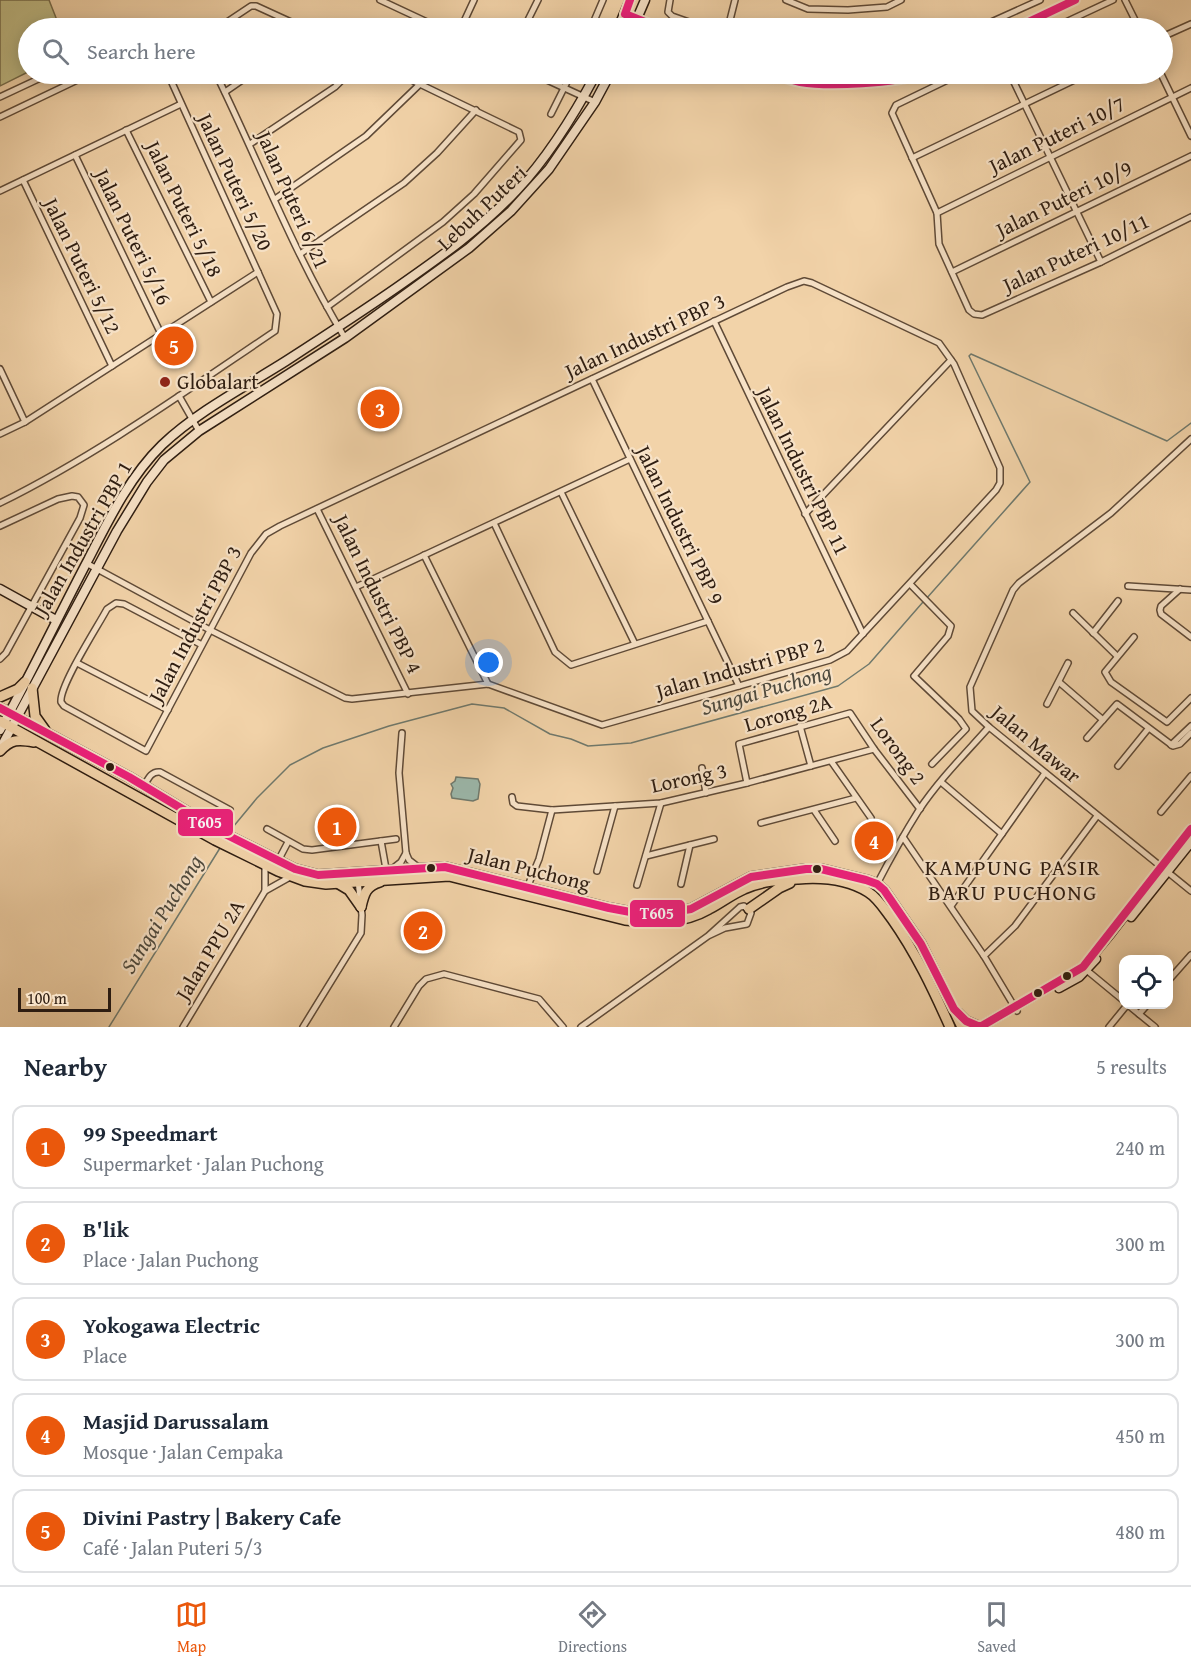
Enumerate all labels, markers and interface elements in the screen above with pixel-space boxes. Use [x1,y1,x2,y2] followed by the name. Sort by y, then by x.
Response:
[18,18,1173,84] search box
[39,35,72,68] icon: search
[87,35,196,67] text: Search here
[981,88,1130,182] street label: Jalan Puteri 10/7
[189,105,281,255] street label: Jalan Puteri 5/20
[248,123,338,274] street label: Jalan Puteri 6/21
[137,133,231,282] street label: Jalan Puteri 5/18
[988,152,1137,246] street label: Jalan Puteri 10/9
[430,158,534,258] street label: Lebuh Puteri
[86,161,180,310] street label: Jalan Puteri 5/16
[35,190,129,339] street label: Jalan Puteri 5/12
[995,205,1154,301] street label: Jalan Puteri 10/11
[557,285,730,388] street label: Jalan Industri PBP 3
[154,324,194,368] pin: 5
[177,366,259,397] place label: Globalart
[158,375,172,389] marker: Globalart
[748,379,858,560] street label: Jalan Industri PBP 11
[360,386,400,432] pin: 3
[627,437,732,610] street label: Jalan Industri PBP 9
[24,455,139,623] street label: Jalan Industri PBP 1
[325,506,430,679] street label: Jalan Industri PBP 4
[139,540,249,710] street label: Jalan Industri PBP 3
[649,629,828,707] street label: Jalan Industri PBP 2
[474,648,503,677] your location
[697,655,835,723] water label: Sungai Puchong
[740,685,836,740] street label: Lorong 2A
[982,695,1088,791] street label: Jalan Mawar
[863,710,934,791] street label: Lorong 2
[648,754,730,801] street label: Lorong 3
[104,761,116,773] unlabelled marker
[318,804,356,850] pin: 1
[177,808,234,837] line badge: T605
[188,810,222,834] text: T605
[854,818,894,864] pin: 4
[462,838,594,899] street label: Jalan Puchong
[112,848,210,980] water label: Sungai Puchong
[925,851,1101,908] district label: KAMPUNG PASIR BARU PUCHONG
[425,862,437,874] unlabelled marker
[811,863,823,875] unlabelled marker
[166,893,252,1009] street label: Jalan PPU 2A
[629,899,686,928] line badge: T605
[640,901,674,925] text: T605
[404,908,442,954] pin: 2
[1119,955,1173,1009] map controls
[1119,955,1173,1009] button: locate
[1061,970,1073,982] unlabelled marker
[18,985,111,1013] scale bar
[27,986,67,1010] text: 100 m
[1032,987,1044,999] unlabelled marker
[24,1047,107,1086] text: Nearby
[1096,1052,1167,1081] text: 5 results
[83,1117,218,1149] text: 99 Speedmart
[40,1133,51,1162] text: 1
[1115,1133,1165,1162] text: 240 m
[83,1149,324,1178] text: Supermarket · Jalan Puchong
[83,1213,129,1245] text: B'lik
[40,1229,51,1258] text: 2
[1115,1229,1165,1258] text: 300 m
[83,1245,258,1274] text: Place · Jalan Puchong
[83,1309,260,1341] text: Yokogawa Electric
[40,1325,51,1354] text: 3
[1115,1325,1165,1354] text: 300 m
[83,1341,127,1370] text: Place
[83,1405,269,1437] text: Masjid Darussalam
[40,1421,51,1450] text: 4
[1115,1421,1165,1450] text: 450 m
[83,1437,283,1466] text: Mosque · Jalan Cempaka
[83,1501,341,1533] text: Divini Pastry | Bakery Cafe
[40,1517,51,1546] text: 5
[1115,1517,1165,1546] text: 480 m
[83,1533,263,1562] text: Café · Jalan Puteri 5/3
[175,1598,208,1658] tab: Map
[558,1598,627,1658] tab: Directions
[977,1598,1016,1658] tab: Saved

